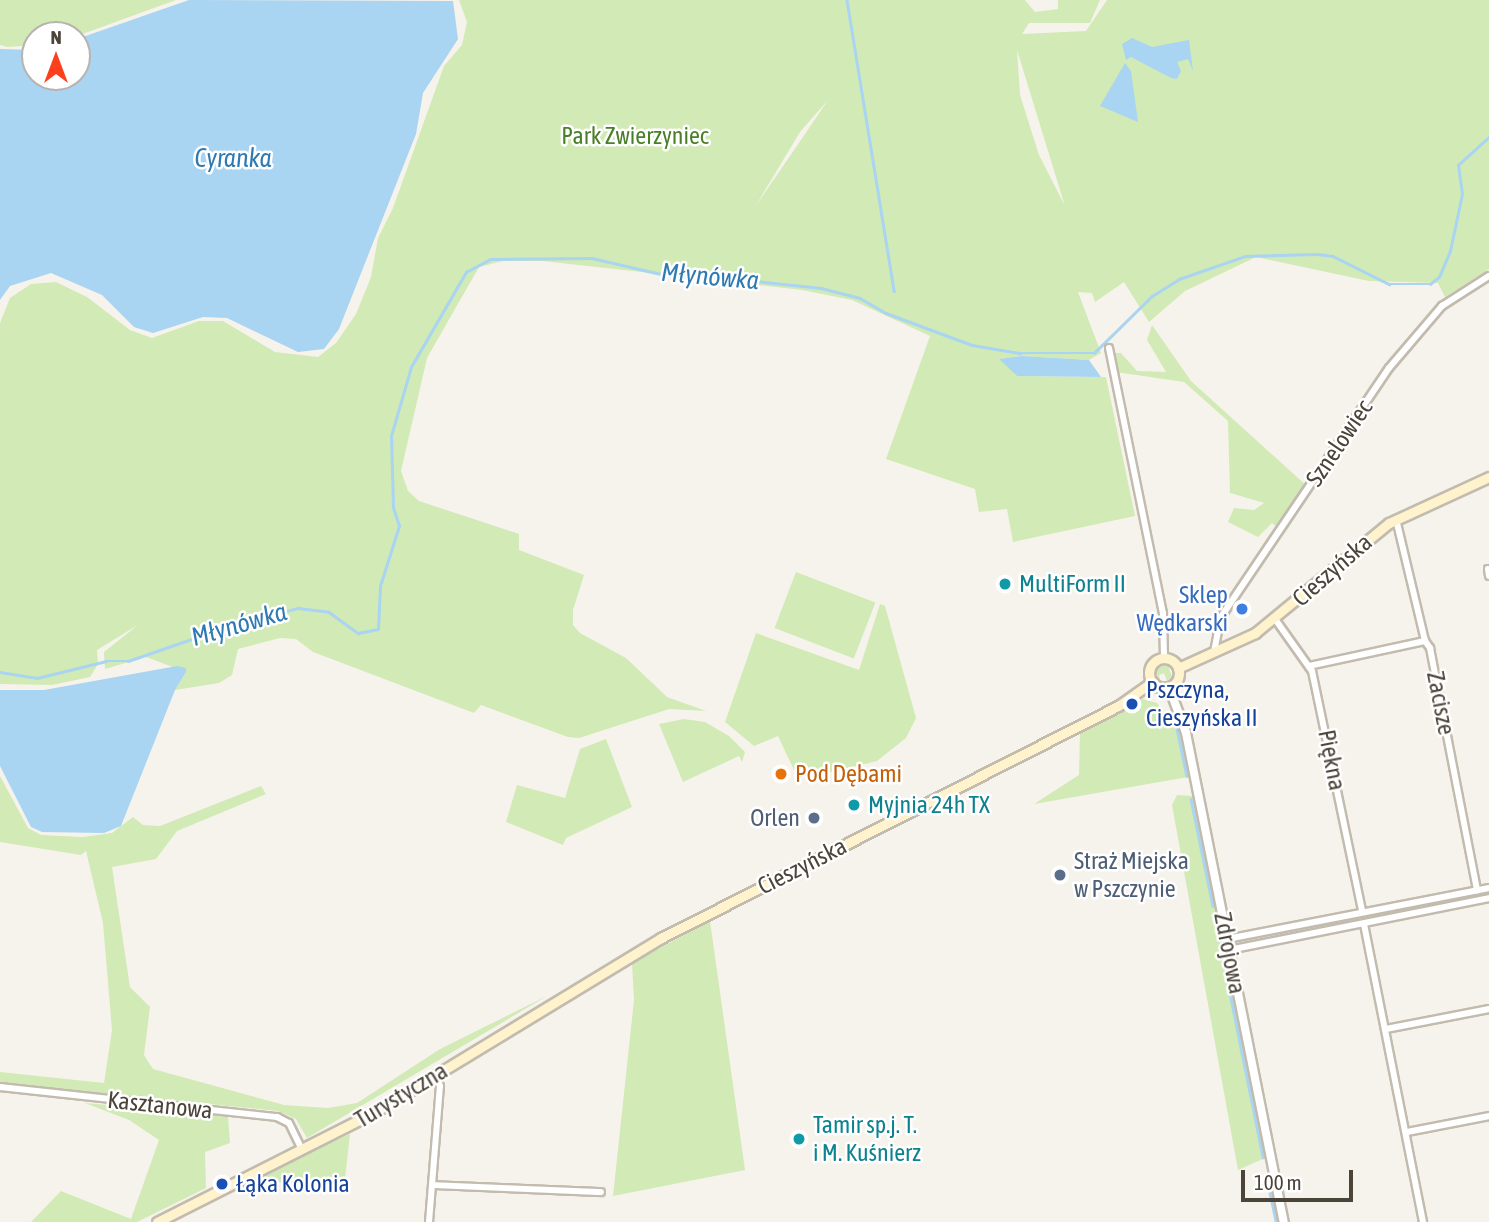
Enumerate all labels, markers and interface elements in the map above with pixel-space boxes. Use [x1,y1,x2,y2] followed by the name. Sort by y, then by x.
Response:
[21,21,91,91] north arrow
[50,26,62,48] text: N
[561,122,709,150] park label: Park Zwierzyniec
[194,143,272,175] water label: Cyranka
[660,257,760,297] water label: Młynówka
[1300,394,1378,492] street label: Sznelowiec
[1286,528,1378,612] street label: Cieszyńska
[1019,570,1126,598] place label: MultiForm II
[997,576,1013,592] marker: MultiForm II
[1137,581,1228,637] place label: Sklep Wędkarski
[188,597,290,653] water label: Młynówka
[1234,601,1250,617] marker: Sklep Wędkarski
[1421,669,1461,737] street label: Zacisze
[1146,676,1258,732] place label: Pszczyna, Cieszyńska II
[1124,696,1140,712] marker: Pszczyna, Cieszyńska II
[1312,727,1352,793] street label: Piękna
[795,760,902,788] place label: Pod Dębami
[773,766,789,782] marker: Pod Dębami
[868,791,990,819] place label: Myjnia 24h TX
[846,797,862,813] marker: Myjnia 24h TX
[750,804,800,832] place label: Orlen
[806,810,822,826] marker: Orlen
[753,831,851,901] street label: Cieszyńska
[1074,847,1189,903] place label: Straż Miejska w Pszczynie
[1052,867,1068,883] marker: Straż Miejska w Pszczynie
[1208,910,1252,996] street label: Zdrojowa
[349,1056,453,1134] street label: Turystyczna
[106,1085,214,1125] street label: Kasztanowa
[813,1111,921,1167] place label: Tamir sp.j. T. i M. Kuśnierz
[791,1131,807,1147] marker: Tamir sp.j. T. i M. Kuśnierz
[1244,1156,1356,1200] scale bar
[236,1170,350,1198] place label: Łąka Kolonia
[1254,1170,1302,1194] text: 100 m
[214,1176,230,1192] marker: Łąka Kolonia

